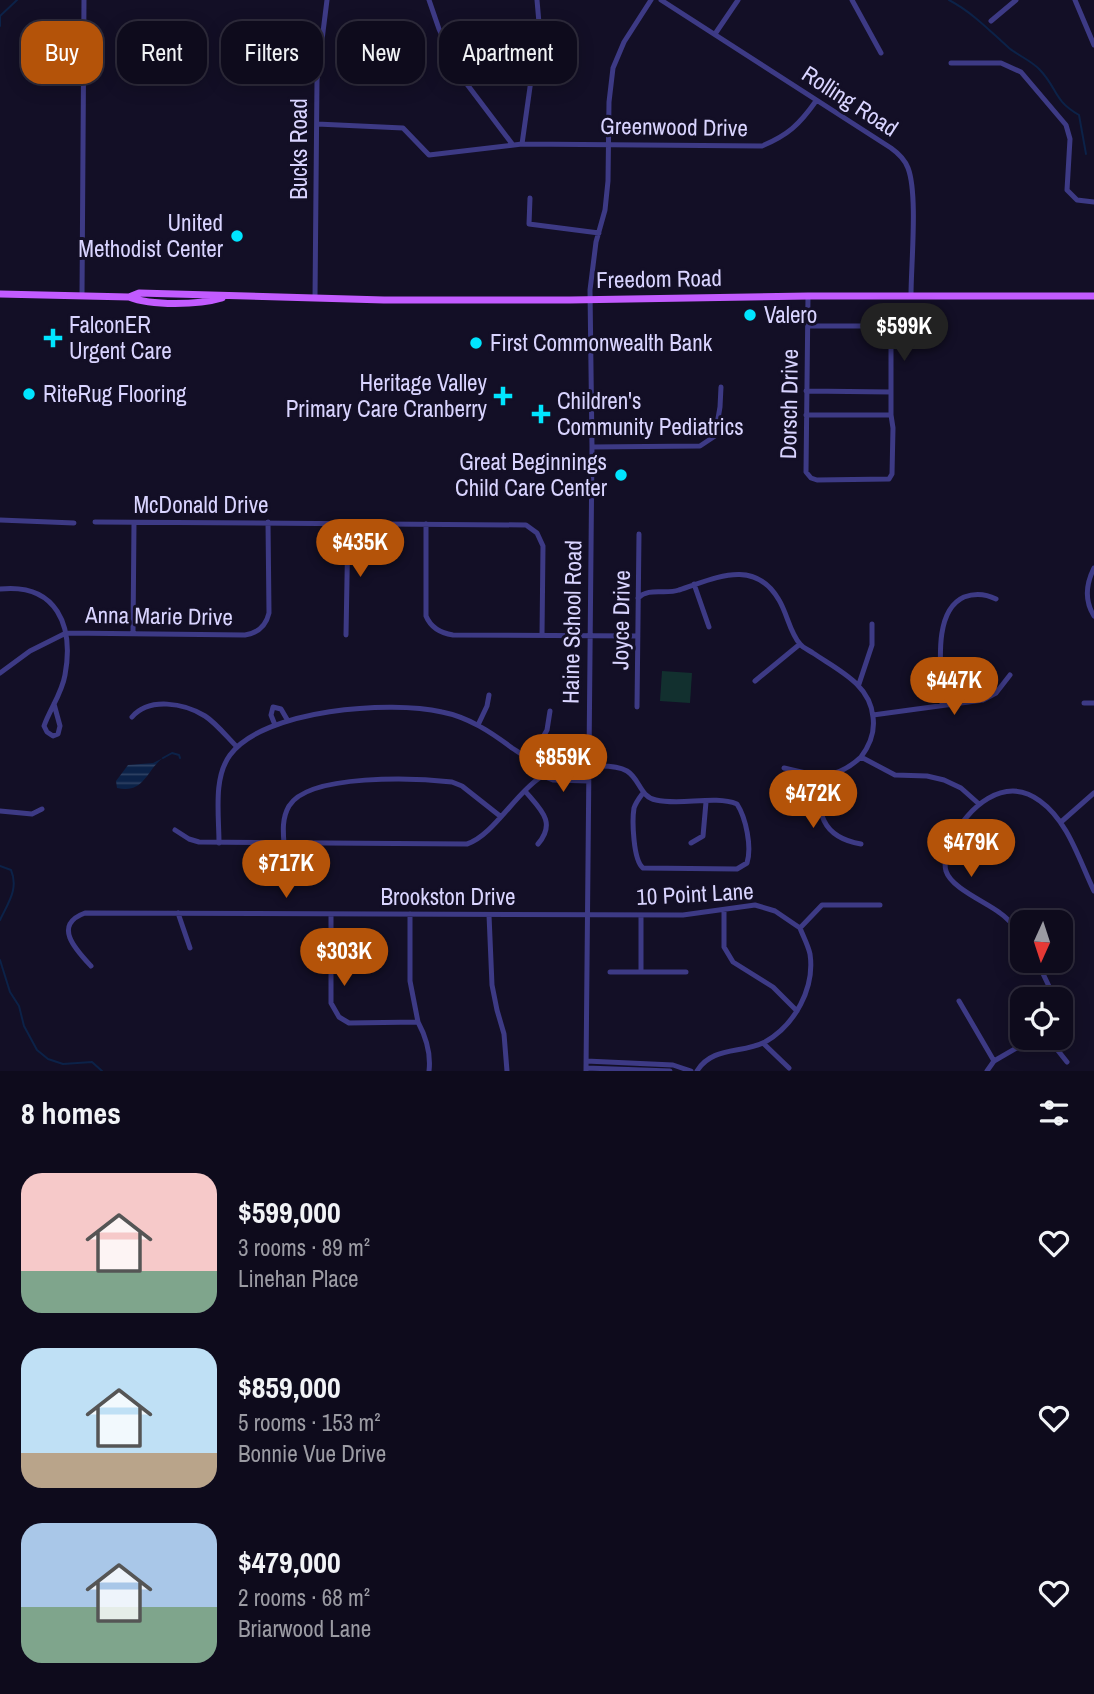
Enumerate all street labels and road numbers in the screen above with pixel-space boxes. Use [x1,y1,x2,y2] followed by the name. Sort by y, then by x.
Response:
[796,58,904,143] street label: Rolling Road
[283,98,314,200] street label: Bucks Road
[600,110,748,143] street label: Greenwood Drive
[596,262,722,295] street label: Freedom Road
[772,349,805,459] street label: Dorsch Drive
[133,489,269,520] street label: McDonald Drive
[555,540,588,704] street label: Haine School Road
[604,570,637,670] street label: Joyce Drive
[84,599,233,632] street label: Anna Marie Drive
[636,875,754,912] street label: 10 Point Lane
[380,881,516,912] street label: Brookston Drive

